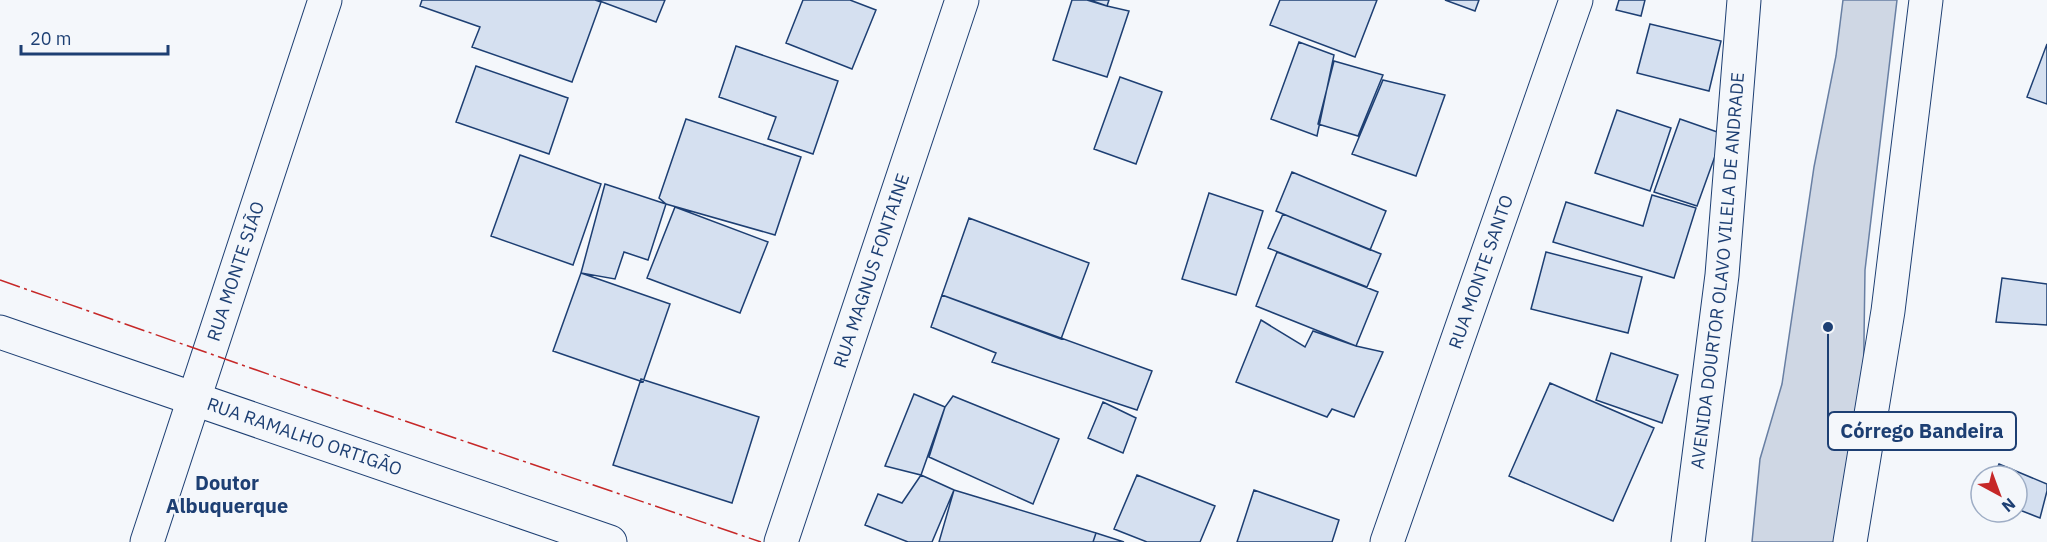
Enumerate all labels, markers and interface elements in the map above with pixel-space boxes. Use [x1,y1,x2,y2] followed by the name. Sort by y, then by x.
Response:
[21,18,168,56] scale bar
[30,27,72,50] text: 20 m
[1685,71,1749,470] street label: AVENIDA DOURTOR OLAVO VILELA DE ANDRADE
[828,170,914,371] street label: RUA MAGNUS FONTAINE
[1443,192,1518,352] street label: RUA MONTE SANTO
[202,198,269,344] street label: RUA MONTE SIÃO
[204,392,405,481] street label: RUA RAMALHO ORTIGÃO
[1828,412,2016,450] callout: Córrego Bandeira
[1840,417,2004,444] text: Córrego Bandeira
[1969,464,2029,524] north arrow
[166,469,288,519] district label: Doutor Albuquerque
[1998,494,2020,517] text: N

